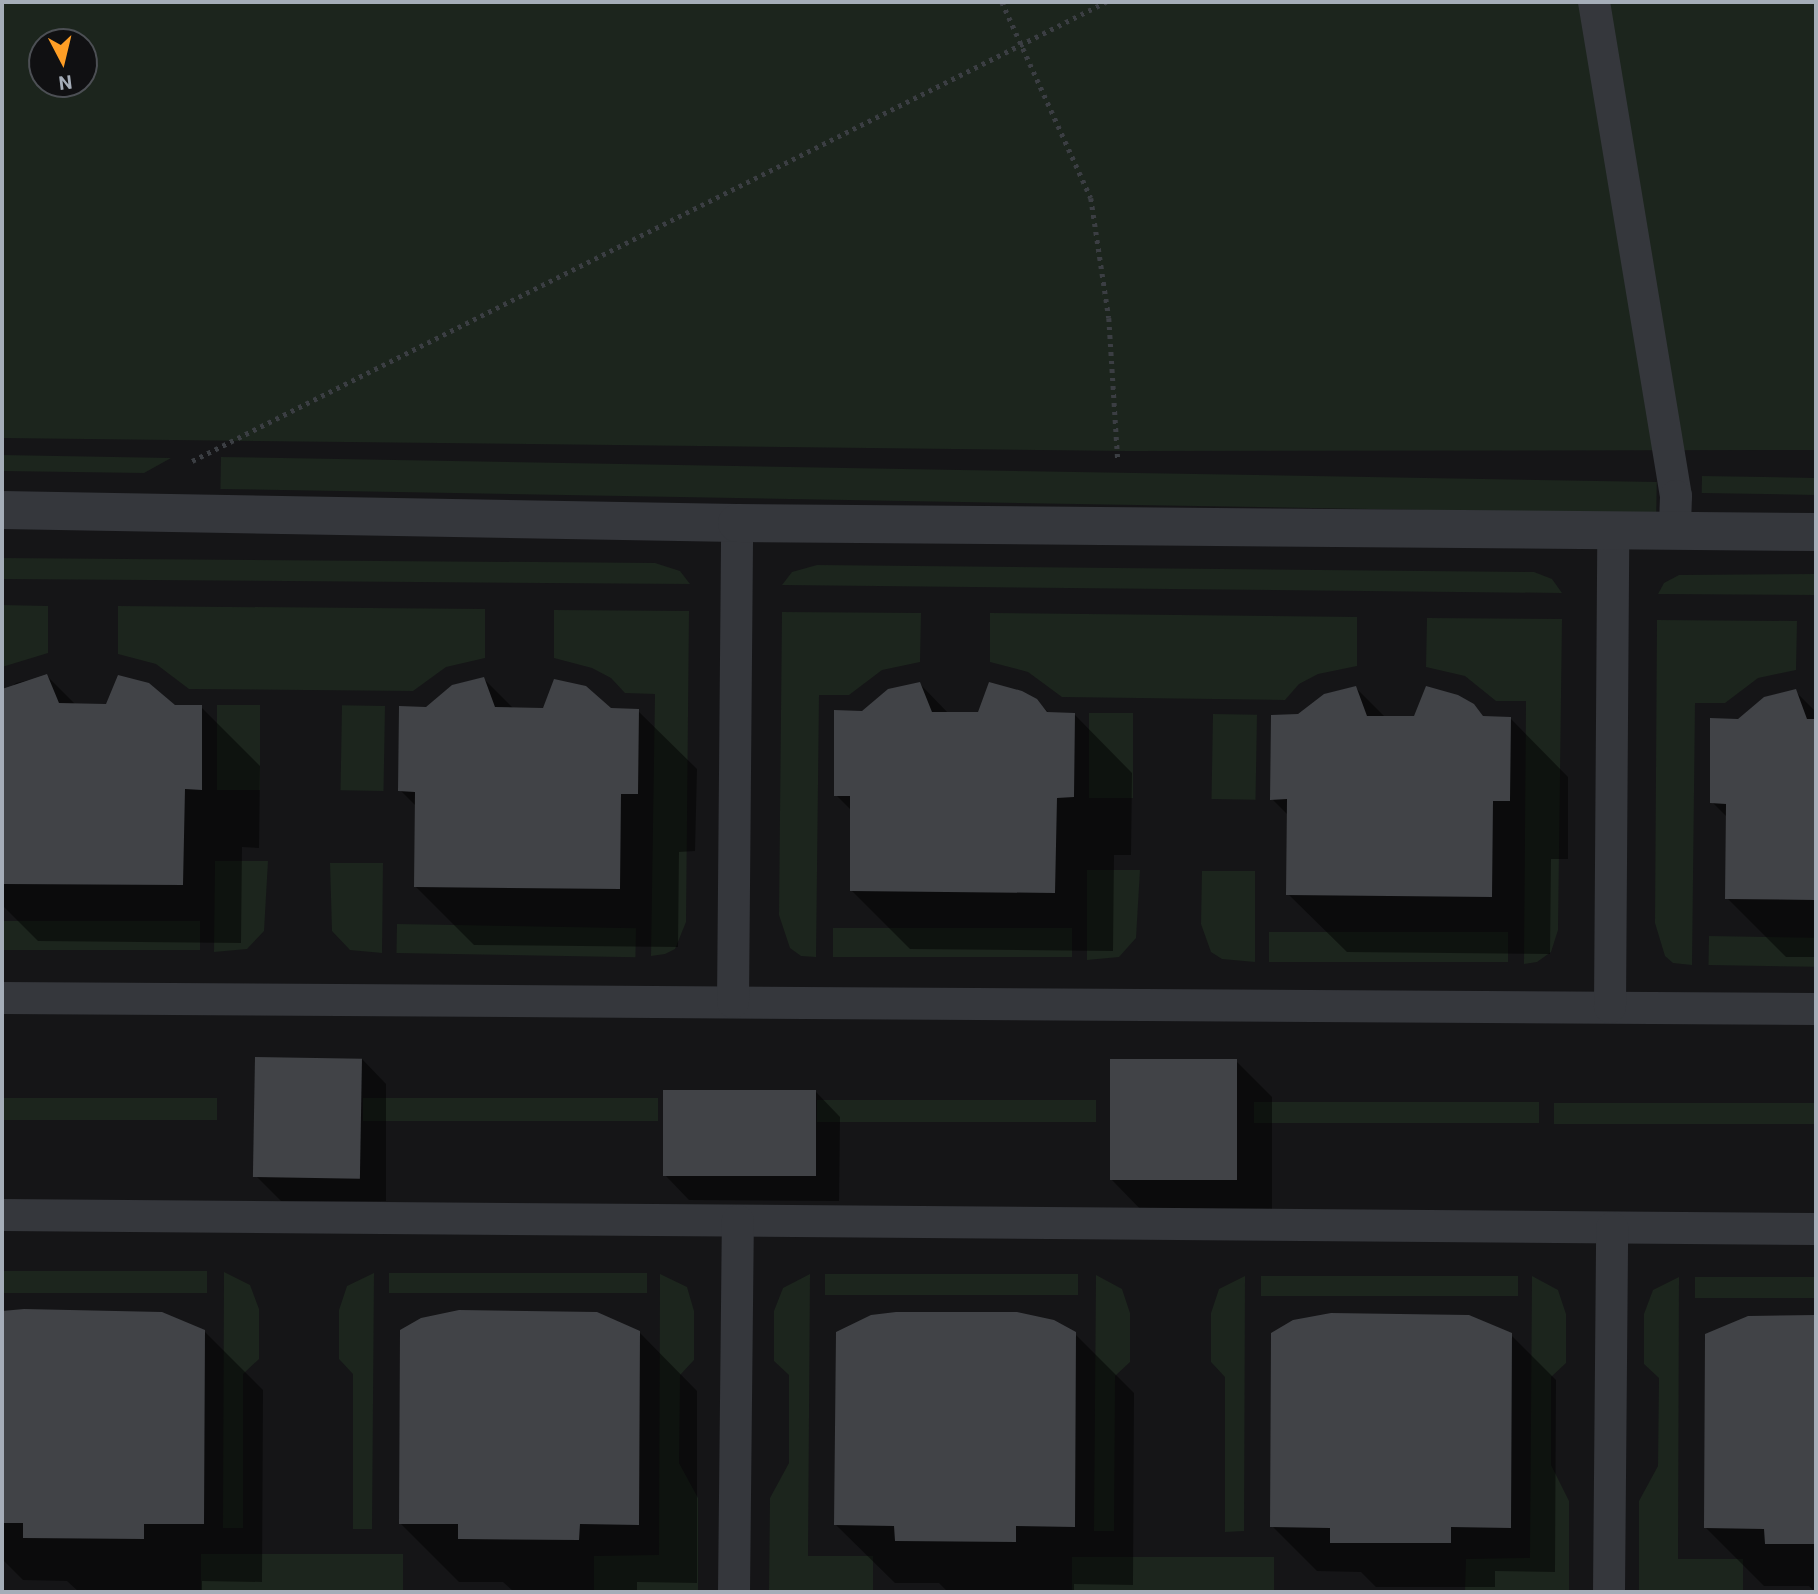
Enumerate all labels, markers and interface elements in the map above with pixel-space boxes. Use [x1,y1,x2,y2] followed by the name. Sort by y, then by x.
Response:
[28,28,98,98] north arrow
[57,70,73,95] text: N

